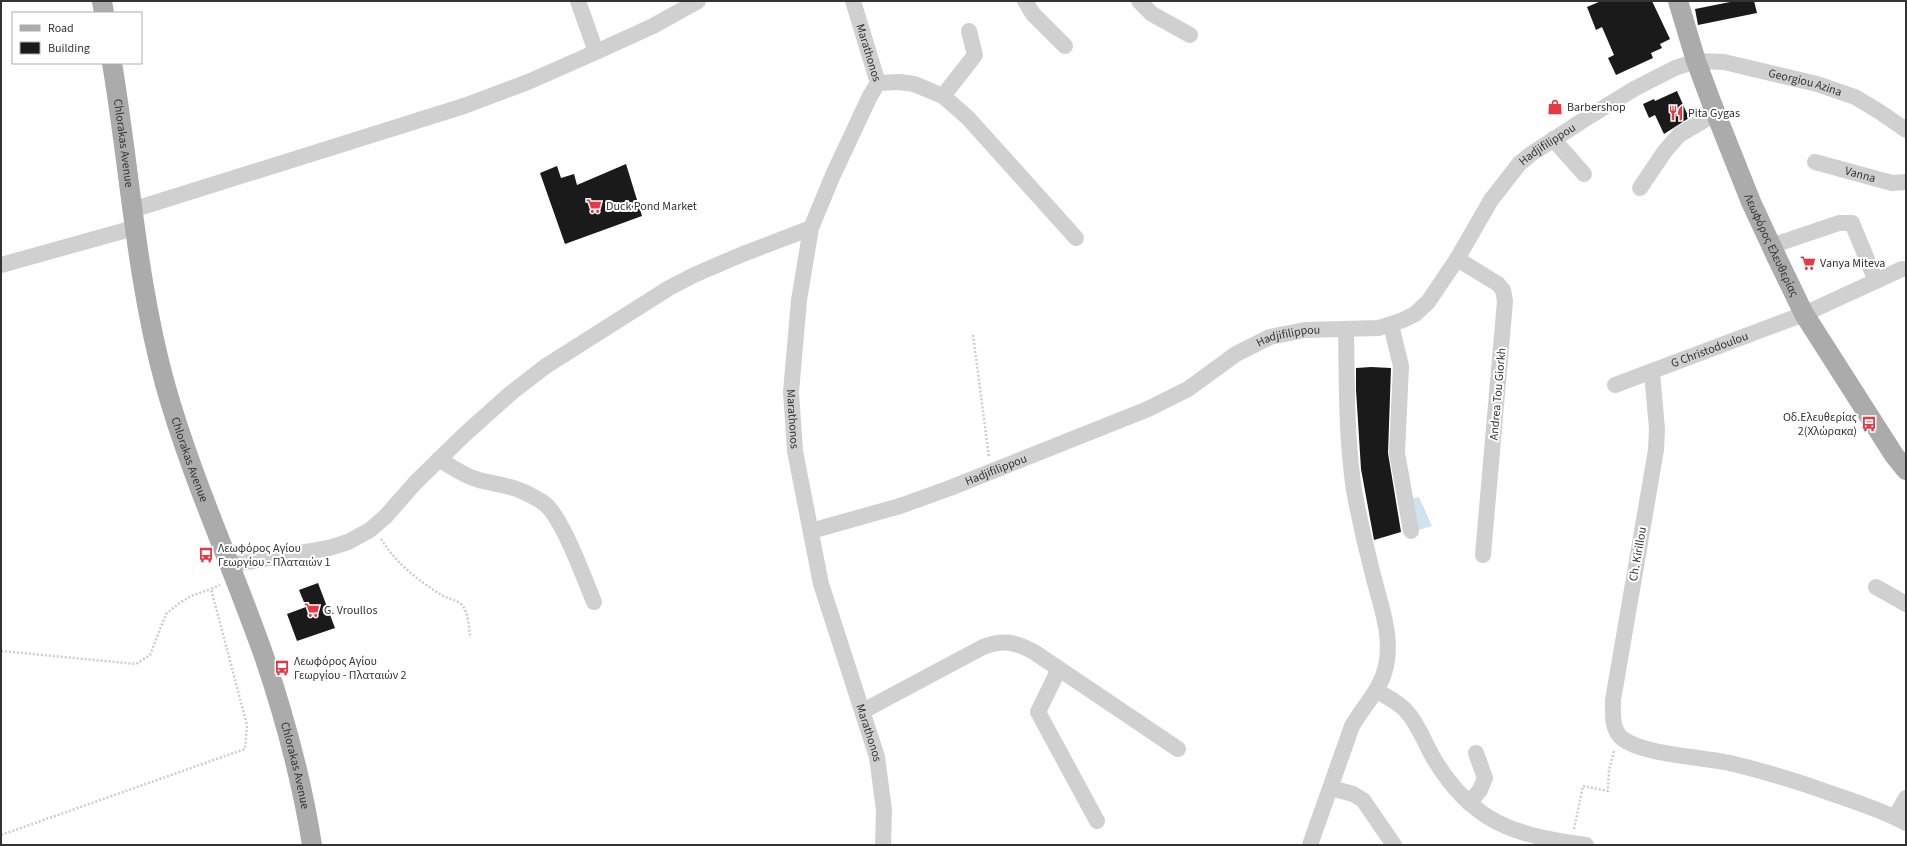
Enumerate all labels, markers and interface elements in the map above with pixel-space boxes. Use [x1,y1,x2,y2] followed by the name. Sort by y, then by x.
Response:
[12,12,142,64] legend
[48,20,74,37] text: Road
[852,22,886,84] street label: Marathonos
[48,40,90,57] text: Building
[1767,64,1844,100] street label: Georgiou Azina
[109,98,138,189] street label: Chlorakas Avenue
[1546,98,1564,116] shop icon: Barbershop
[1567,99,1626,116] place label: Barbershop
[1667,104,1685,122] restaurant icon: Pita Gygas
[1688,105,1740,122] place label: Pita Gygas
[1515,119,1579,169] street label: Hadjifilippou
[1843,162,1878,187] street label: Vanna
[1740,191,1803,300] street label: Λεωφόρος Ελευθερίας
[585,197,603,215] supermarket icon: Duck Pond Market
[606,198,697,215] place label: Duck Pond Market
[1799,254,1817,272] supermarket icon: Vanya Miteva
[1820,255,1885,272] place label: Vanya Miteva
[1253,321,1320,351] street label: Hadjifilippou
[1668,327,1751,372] street label: G Christodoulou
[1485,347,1511,441] street label: Andrea Tou Giorkh
[782,389,803,449] street label: Marathonos
[1783,409,1857,440] place label: Οδ.Ελευθερίας 2(Χλώρακα)
[167,415,213,505] street label: Chlorakas Avenue
[1860,415,1878,433] bus stop icon: Οδ.Ελευθερίας 2(Χλώρακα)
[962,450,1029,490] street label: Hadjifilippou
[1625,525,1651,583] street label: Ch. Kirillou
[218,540,331,571] place label: Λεωφόρος Αγίου Γεωργίου - Πλαταιών 1
[197,546,215,564] bus stop icon: Λεωφόρος Αγίου Γεωργίου - Πλαταιών 1
[303,601,321,619] supermarket icon: G. Vroullos
[324,602,377,619] place label: G. Vroullos
[294,653,407,684] place label: Λεωφόρος Αγίου Γεωργίου - Πλαταιών 2
[273,659,291,677] bus stop icon: Λεωφόρος Αγίου Γεωργίου - Πλαταιών 2
[852,702,886,763] street label: Marathonos
[276,720,314,811] street label: Chlorakas Avenue

